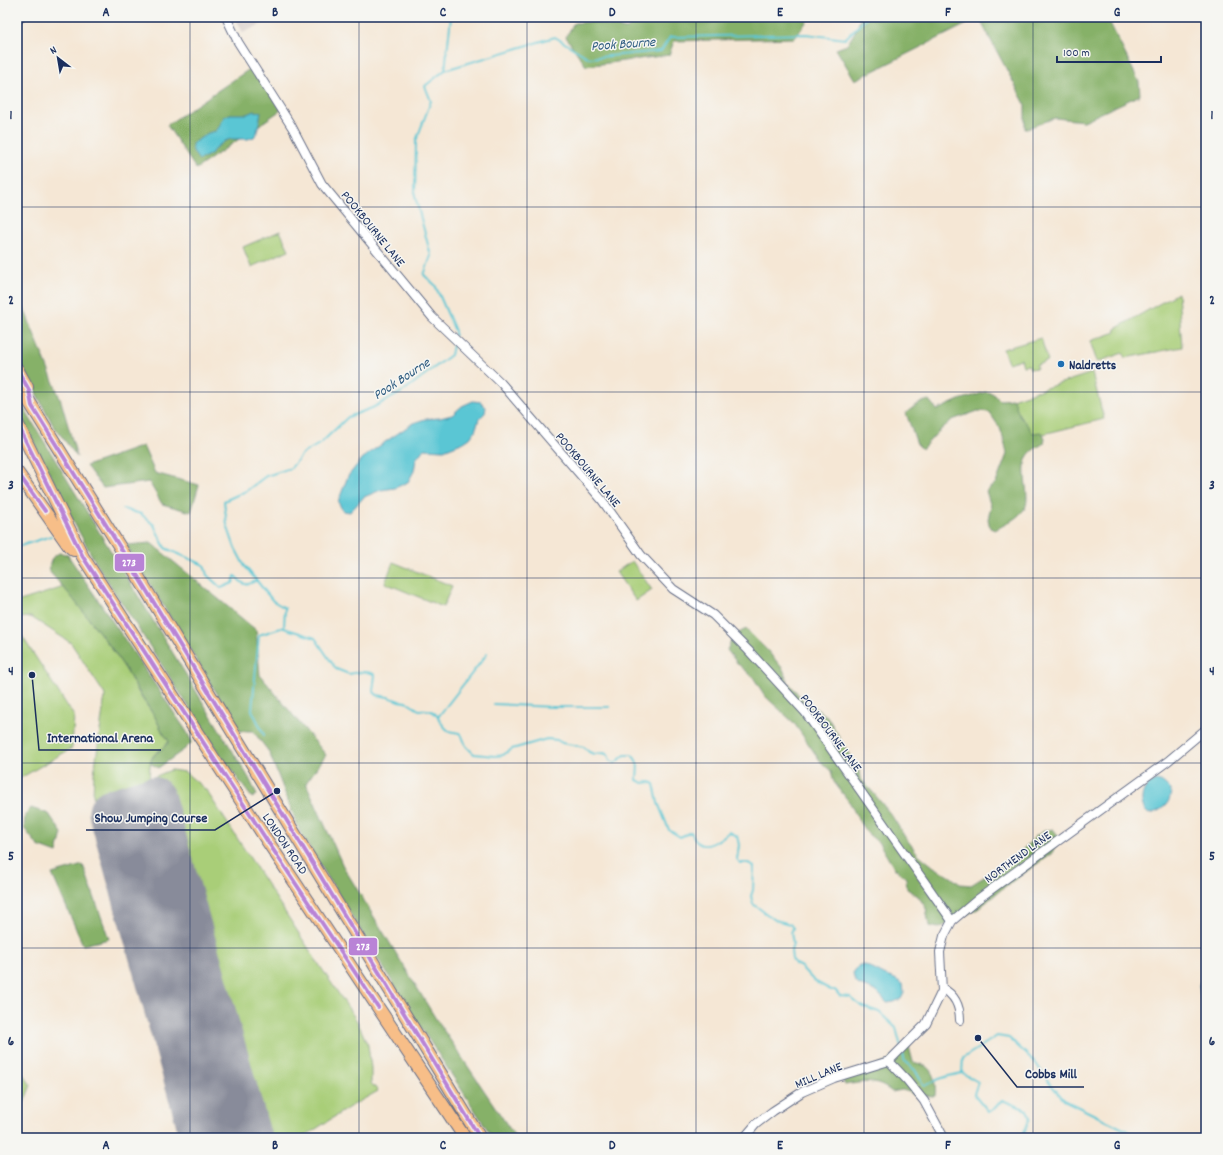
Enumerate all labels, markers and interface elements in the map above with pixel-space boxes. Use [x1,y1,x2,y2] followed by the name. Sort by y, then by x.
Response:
[102,4,110,23] text: A
[272,4,278,23] text: B
[440,4,447,23] text: C
[609,4,616,23] text: D
[777,4,784,23] text: E
[945,4,951,23] text: F
[1114,4,1121,23] text: G
[590,33,657,57] water label: Pook Bourne
[38,38,78,78] north arrow
[1057,38,1161,64] scale bar
[47,43,61,59] text: N
[1063,45,1090,62] text: 100 m
[10,107,13,126] text: 1
[1211,107,1214,126] text: 1
[335,187,409,272] street label: POOKBOURNE LANE
[8,292,14,311] text: 2
[1209,292,1215,311] text: 2
[370,353,435,406] water label: Pook Bourne
[1069,357,1117,376] place label: Naldretts
[1056,359,1066,369] marker: Naldretts
[550,429,624,512] street label: POOKBOURNE LANE
[8,477,14,496] text: 3
[1209,477,1215,496] text: 3
[114,553,145,572] line badge: 273
[122,556,136,572] text: 273
[8,663,14,682] text: 4
[1209,663,1215,682] text: 4
[794,691,866,776] street label: POOKBOURNE LANE
[39,724,161,750] callout: International Arena
[47,729,154,749] text: International Arena
[86,804,215,830] callout: Show Jumping Course
[94,809,208,829] text: Show Jumping Course
[256,810,312,879] street label: LONDON ROAD
[981,827,1056,889] street label: NORTHEND LANE
[8,848,14,867] text: 5
[1209,848,1215,867] text: 5
[348,937,378,956] line badge: 273
[356,940,370,956] text: 273
[8,1033,15,1052] text: 6
[1209,1033,1216,1052] text: 6
[792,1058,846,1095] street label: MILL LANE
[1017,1061,1084,1087] callout: Cobbs Mill
[1025,1065,1078,1085] text: Cobbs Mill
[102,1137,110,1155] text: A
[272,1137,278,1155] text: B
[440,1137,447,1155] text: C
[609,1137,616,1155] text: D
[777,1137,784,1155] text: E
[945,1137,951,1155] text: F
[1114,1137,1121,1155] text: G

